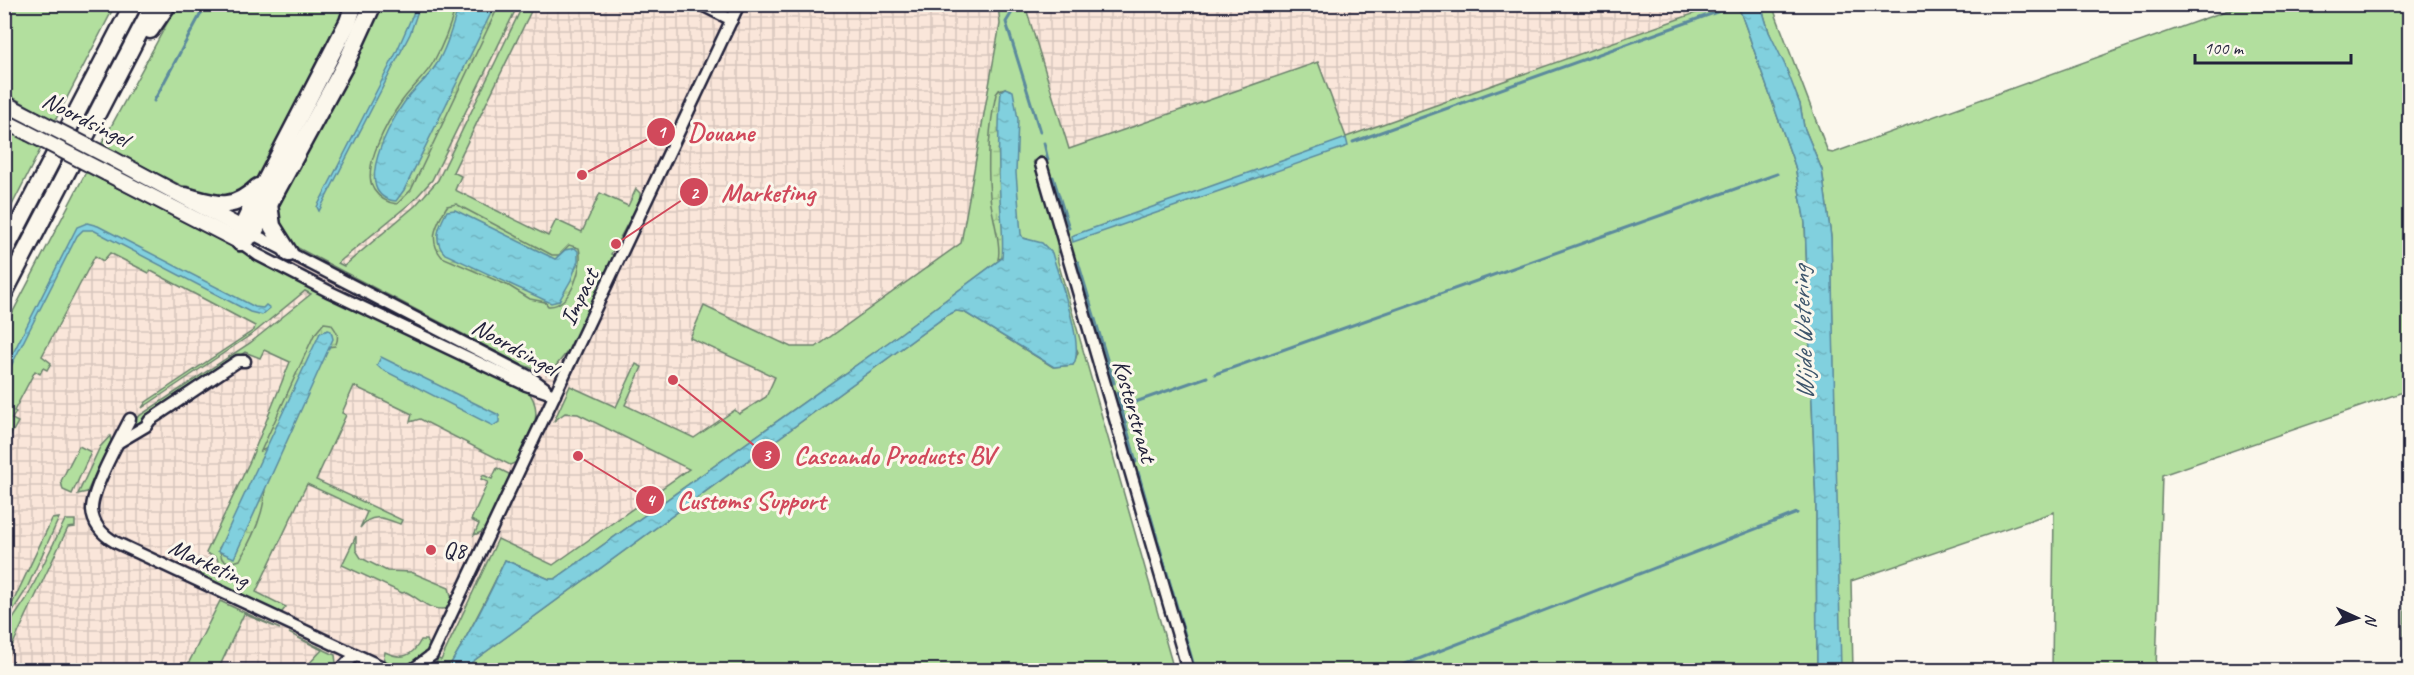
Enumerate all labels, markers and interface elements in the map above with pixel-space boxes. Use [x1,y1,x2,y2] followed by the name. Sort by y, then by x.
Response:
[2195,27,2351,65] scale bar
[2204,37,2245,59] text: 100 m
[38,84,138,155] street label: Noordsingel
[646,110,766,154] callout: Douane
[688,116,756,149] text: Douane
[657,121,667,143] text: 1
[679,170,827,214] callout: Marketing
[721,176,817,209] text: Marketing
[690,182,700,204] text: 2
[552,262,606,330] street label: Impact
[1784,262,1821,401] water label: Wijde Wetering
[467,311,566,385] street label: Noordsingel
[1106,356,1164,467] street label: Kosterstraat
[751,433,1006,477] callout: Cascando Products BV
[794,439,1001,472] text: Cascando Products BV
[762,444,772,466] text: 3
[635,478,837,522] callout: Customs Support
[677,484,829,517] text: Customs Support
[646,489,656,511] text: 4
[164,532,256,596] street label: Marketing
[443,535,468,565] place label: Q8
[424,543,438,557] marker: Q8
[2327,588,2387,648] north arrow
[2360,613,2381,628] text: N

